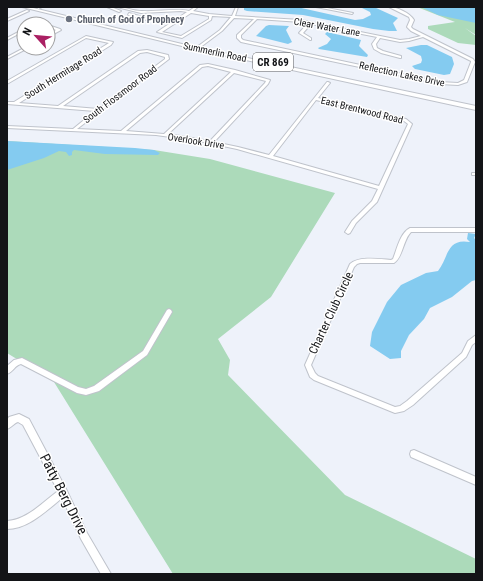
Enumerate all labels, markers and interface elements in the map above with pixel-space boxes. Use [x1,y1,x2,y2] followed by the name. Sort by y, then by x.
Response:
[64,14,74,24] marker: Church of God of Prophecy
[77,14,185,25] place label: Church of God of Prophecy
[16,16,56,56] north arrow
[293,16,361,38] street label: Clear Water Lane
[20,26,35,38] text: N
[182,40,248,64] street label: Summerlin Road
[23,45,104,101] street label: South Hermitage Road
[253,53,293,71] road number: CR 869
[358,60,446,89] street label: Reflection Lakes Drive
[81,63,159,125] street label: South Flossmoor Road
[320,94,404,126] street label: East Brentwood Road
[167,131,225,151] street label: Overlook Drive
[306,269,356,356] street label: Charter Club Circle
[37,451,91,537] street label: Patty Berg Drive

